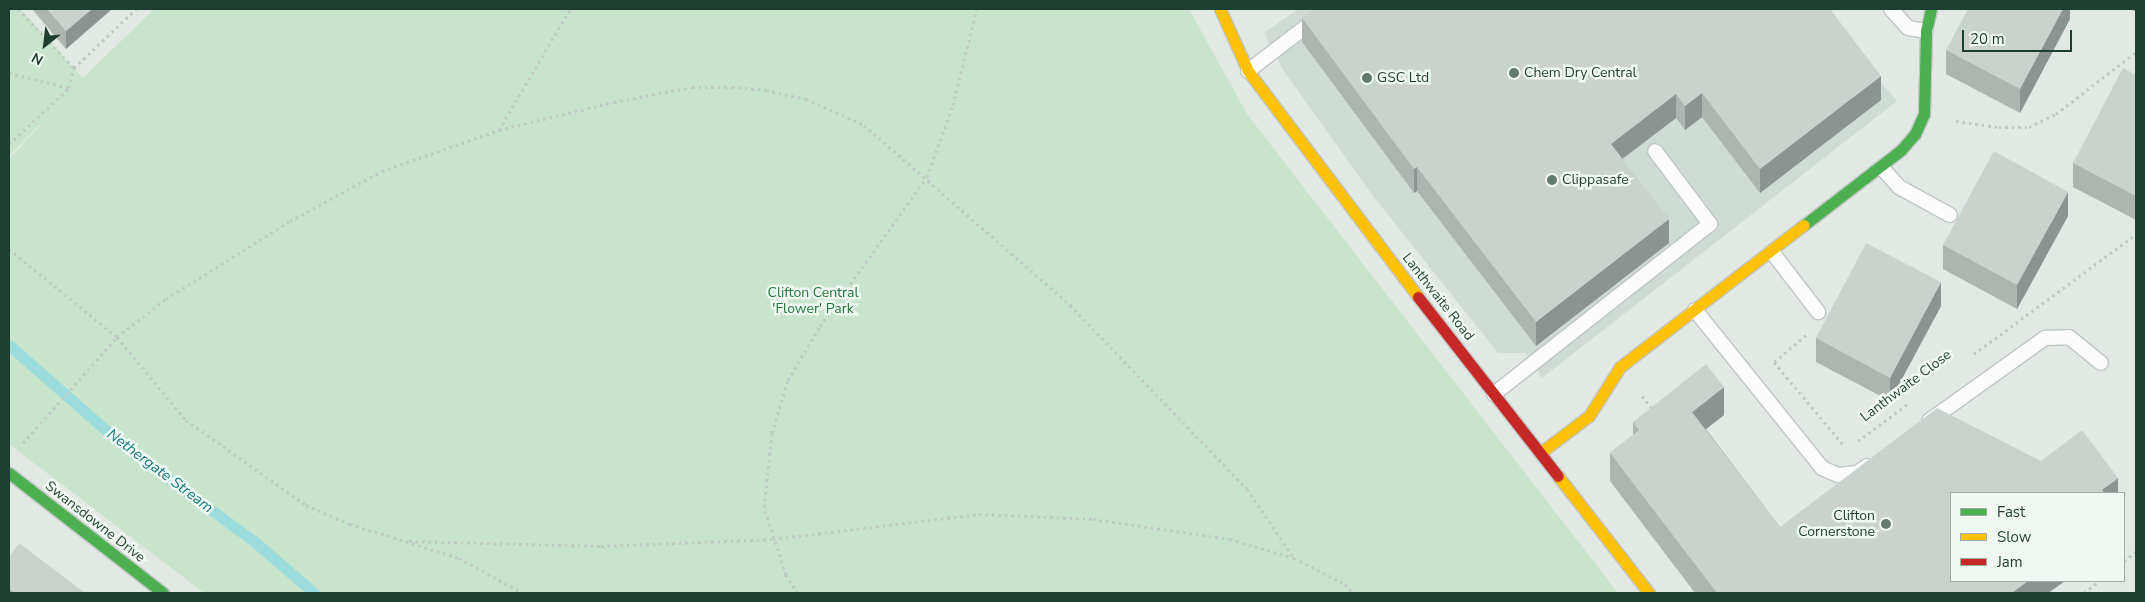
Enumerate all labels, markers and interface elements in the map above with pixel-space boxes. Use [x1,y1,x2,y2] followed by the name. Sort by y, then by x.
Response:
[20,20,70,70] north arrow
[1965,20,2075,52] scale bar
[1970,29,2005,49] text: 20 m
[28,48,47,69] text: N
[1524,65,1637,81] place label: Chem Dry Central
[1508,67,1520,79] marker: Chem Dry Central
[1377,70,1429,86] place label: GSC Ltd
[1361,72,1373,84] marker: GSC Ltd
[1562,172,1629,188] place label: Clippasafe
[1546,174,1558,186] marker: Clippasafe
[1399,250,1477,344] street label: Lanthwaite Road
[767,285,859,318] park label: Clifton Central 'Flower' Park
[1857,346,1955,426] street label: Lanthwaite Close
[103,425,217,517] water label: Nethergate Stream
[42,478,148,566] street label: Swansdowne Drive
[1950,492,2125,582] legend
[1997,502,2025,522] text: Fast
[1798,508,1875,540] place label: Clifton Cornerstone
[1879,517,1893,531] marker: Clifton Cornerstone
[1997,527,2031,547] text: Slow
[1997,552,2023,572] text: Jam

